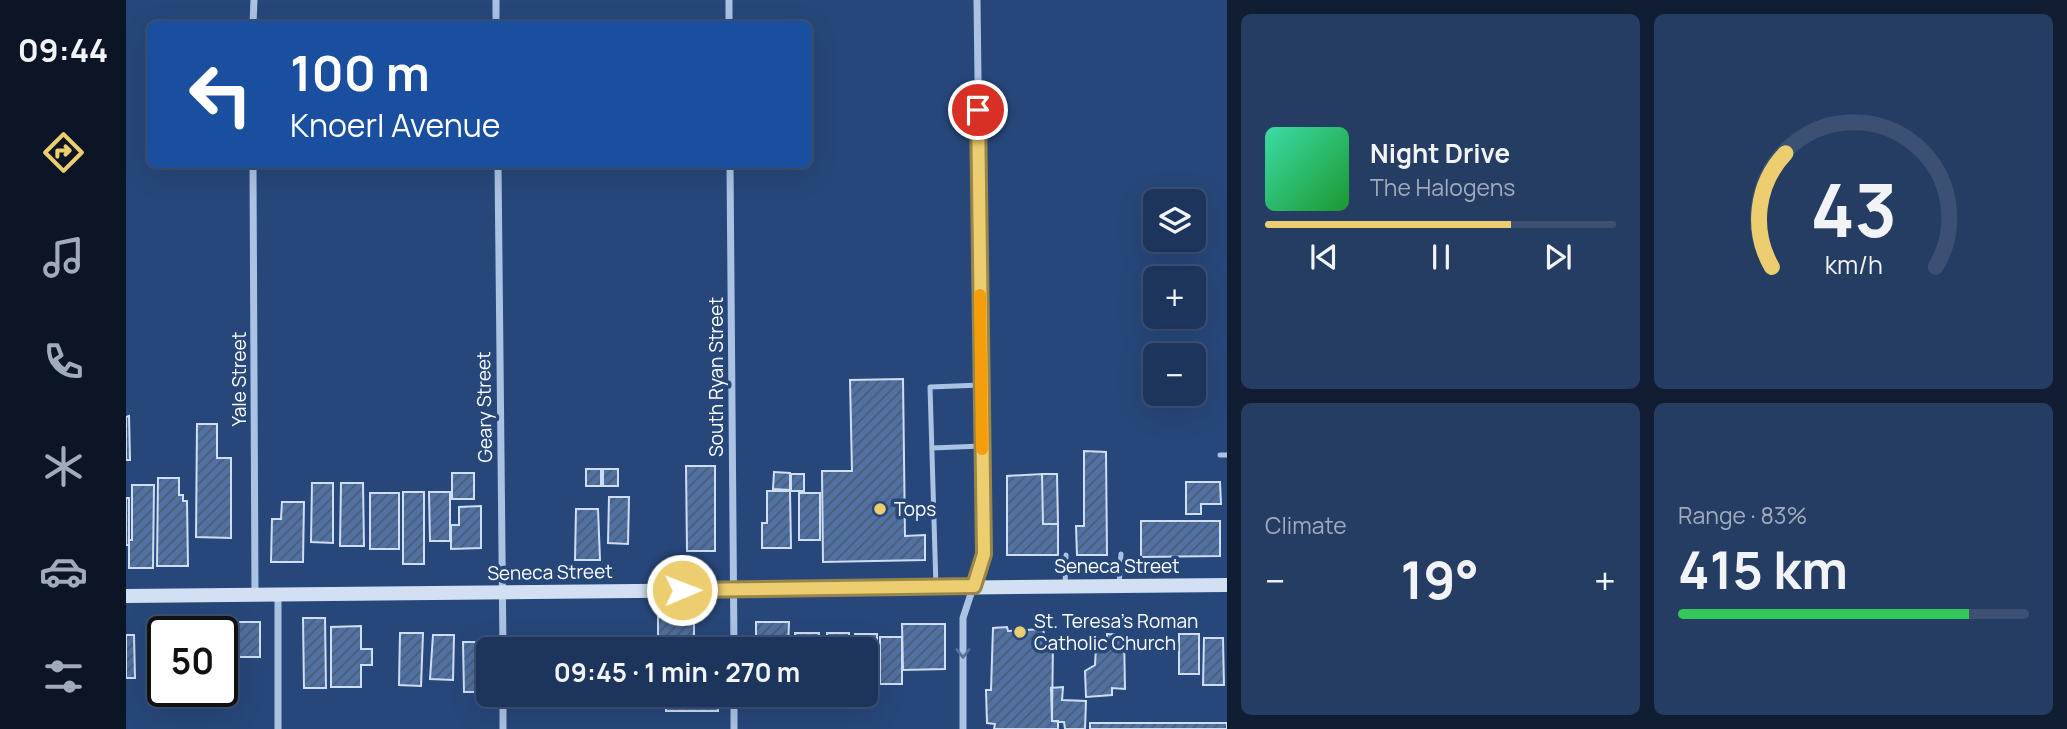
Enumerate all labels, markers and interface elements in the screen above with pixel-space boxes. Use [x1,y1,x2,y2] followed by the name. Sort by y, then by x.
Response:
[18,28,108,72] text: 09:44
[290,39,430,106] text: 100 m
[175,49,266,140] icon: left
[948,80,1008,140] pin
[959,91,997,129] icon: arrive
[290,103,501,147] text: Knoerl Avenue
[39,128,88,177] icon: directions
[1370,135,1510,171] text: Night Drive
[1810,160,1897,260] text: 43
[1370,171,1515,203] text: The Halogens
[1143,189,1206,406] map controls
[1143,189,1206,252] button: layers
[39,233,88,282] icon: music
[1305,238,1343,276] icon: previous
[1422,238,1460,276] icon: pause
[1539,238,1577,276] icon: next
[1824,247,1883,282] text: km/h
[1143,266,1206,329] button: +
[703,297,729,457] street label: South Ryan Street
[226,332,252,426] street label: Yale Street
[39,337,88,386] icon: phone
[1143,343,1206,406] button: −
[470,351,498,463] street label: Geary Street
[39,442,88,491] icon: climate
[894,496,936,522] place label: Tops
[1678,499,1807,531] text: Range · 83%
[872,501,888,517] marker: Tops
[1265,509,1347,541] text: Climate
[1678,534,1848,605] text: 415 km
[1401,544,1479,615] text: 19°
[39,547,88,596] icon: car
[645,553,719,627] position arrow
[1054,553,1180,579] street label: Seneca Street
[1265,554,1286,606] text: −
[1594,554,1616,606] text: +
[487,558,613,586] street label: Seneca Street
[1034,608,1198,656] place label: St. Teresa's Roman Catholic Church
[147,616,238,707] speed limit sign: 50
[1012,624,1028,640] marker: St. Teresa's Roman Catholic Church
[955,648,971,659] one-way arrow
[39,652,88,701] icon: filters
[554,654,800,690] text: 09:45 · 1 min · 270 m

